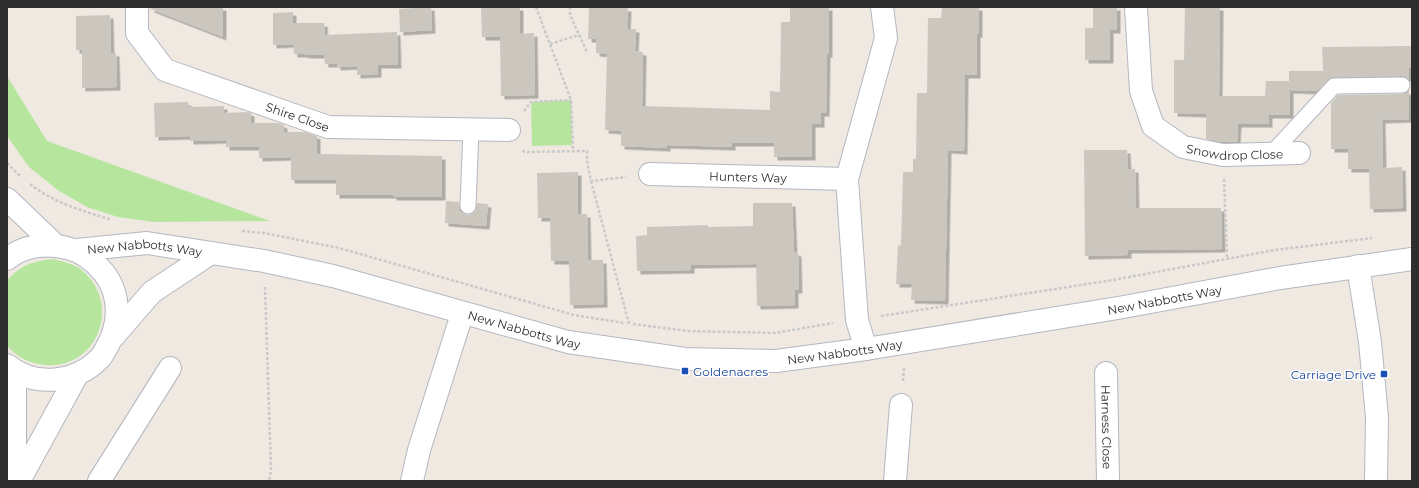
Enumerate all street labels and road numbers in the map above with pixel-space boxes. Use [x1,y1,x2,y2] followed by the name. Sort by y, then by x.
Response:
[264,98,331,134] street label: Shire Close
[1185,140,1283,163] street label: Snowdrop Close
[709,168,788,185] street label: Hunters Way
[86,235,204,259] street label: New Nabbotts Way
[1106,281,1223,317] street label: New Nabbotts Way
[466,307,582,351] street label: New Nabbotts Way
[786,336,904,367] street label: New Nabbotts Way
[1099,385,1115,469] street label: Harness Close

